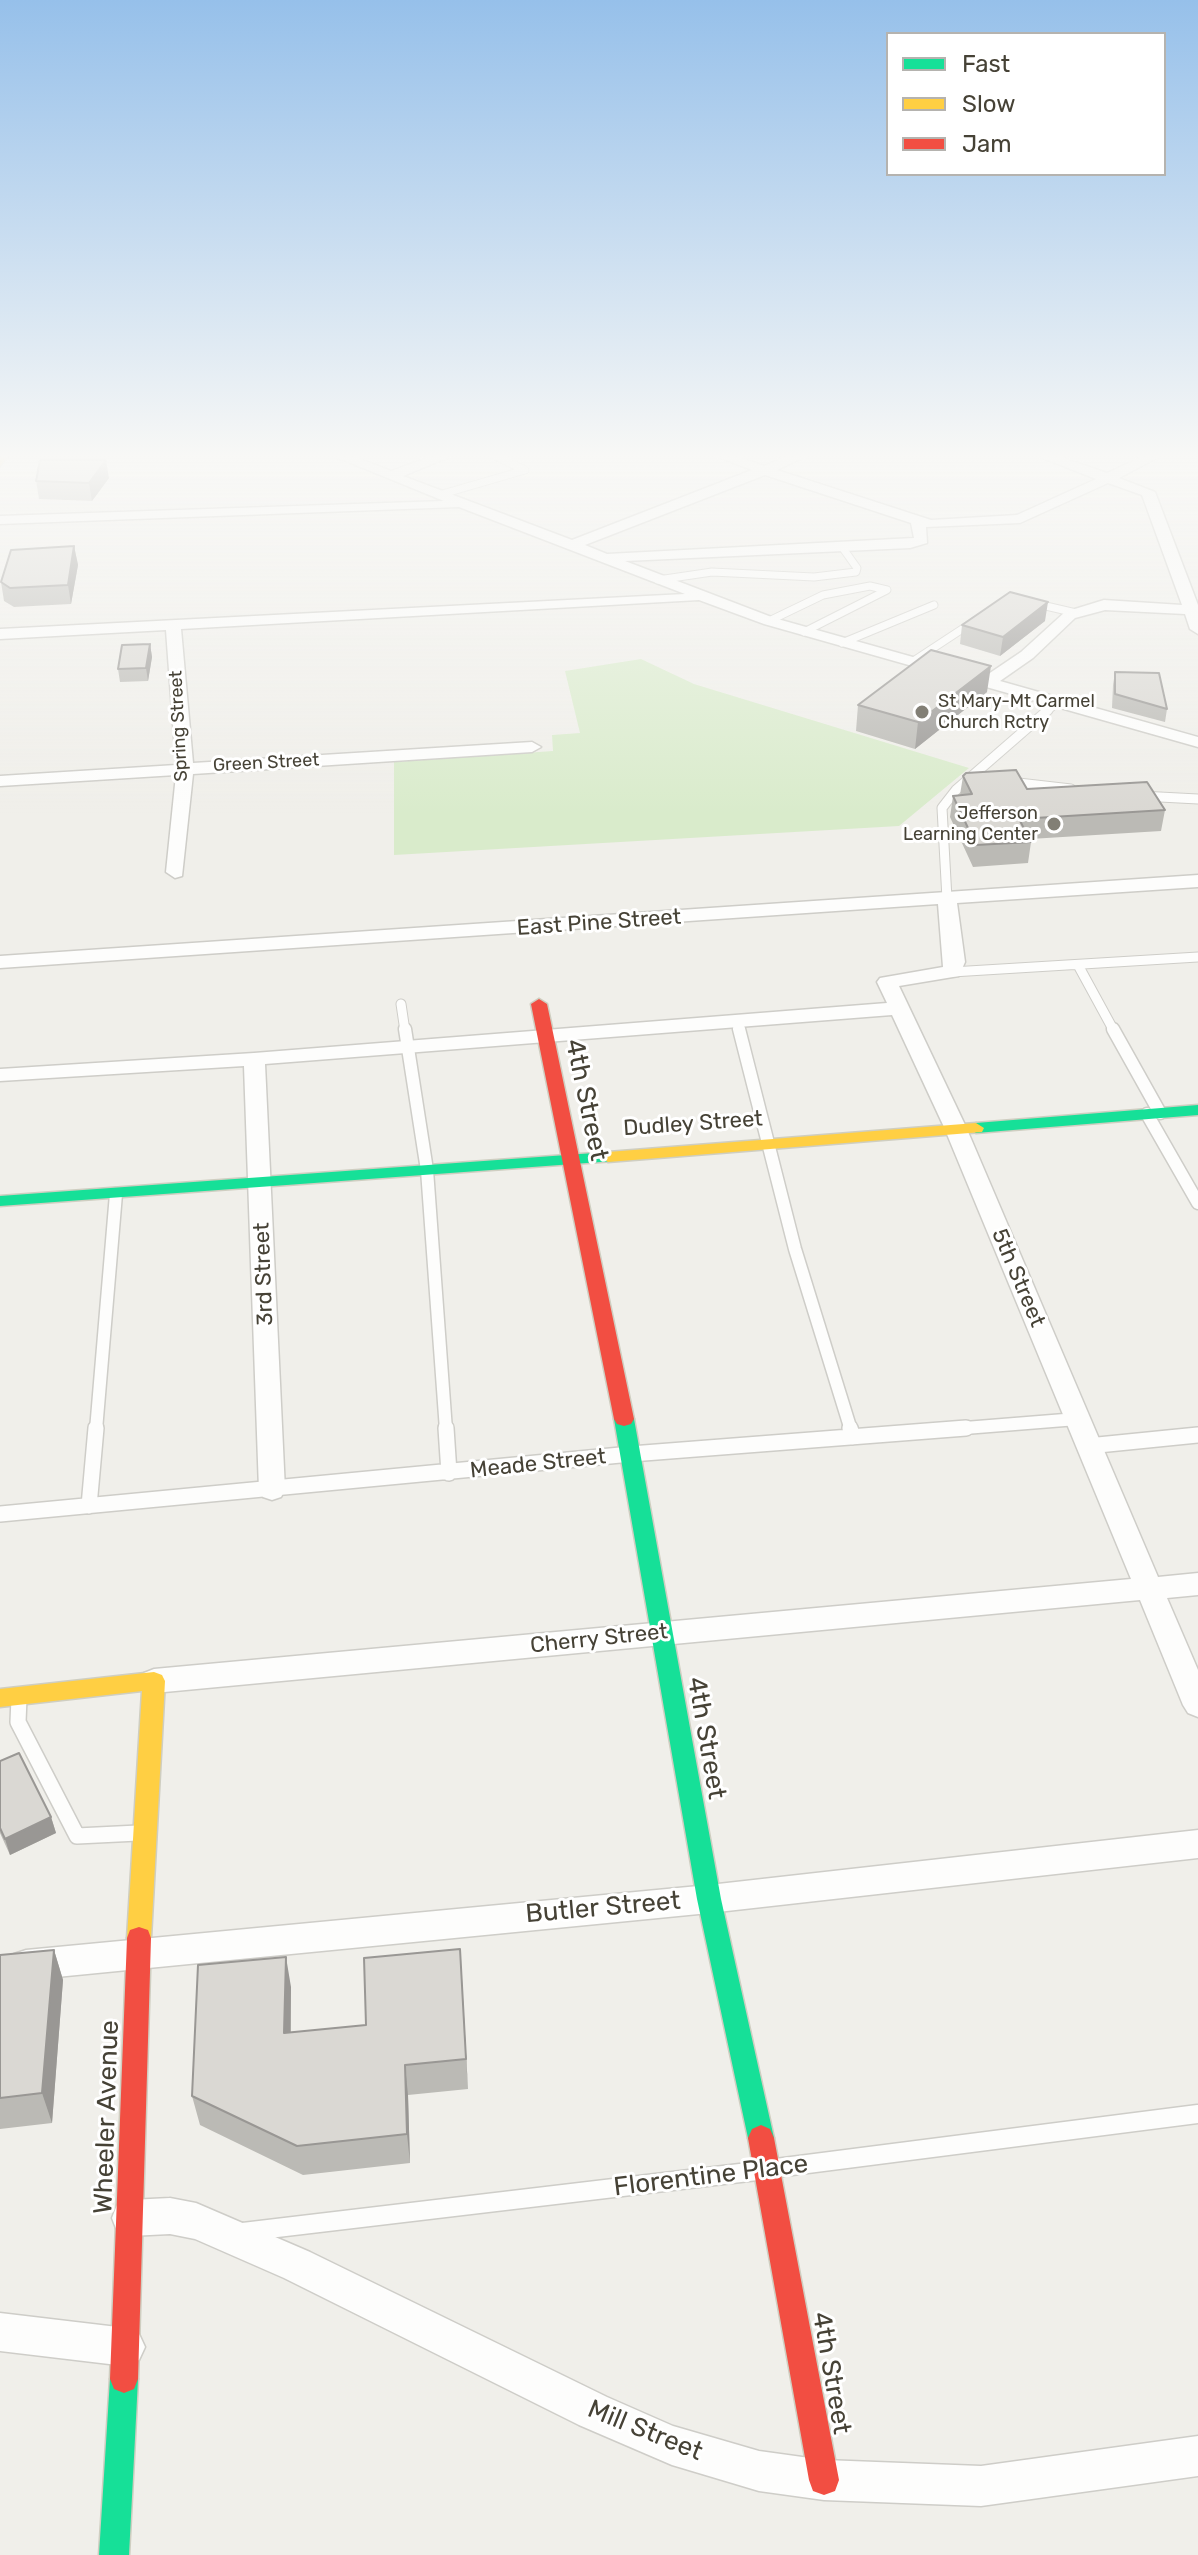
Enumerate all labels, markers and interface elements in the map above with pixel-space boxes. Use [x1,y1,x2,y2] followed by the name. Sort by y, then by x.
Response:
[886,32,1166,176] legend
[962,50,1010,78] text: Fast
[962,90,1015,118] text: Slow
[962,130,1012,158] text: Jam
[165,670,193,782] street label: Spring Street
[938,691,1095,734] place label: St Mary-Mt Carmel Church Rctry
[913,703,931,721] marker: St Mary-Mt Carmel Church Rctry
[212,749,320,777] street label: Green Street
[903,803,1038,846] place label: Jefferson Learning Center
[1045,815,1063,833] marker: Jefferson Learning Center
[516,904,682,942] street label: East Pine Street
[558,1036,614,1164] street label: 4th Street
[622,1106,764,1142] street label: Dudley Street
[249,1222,279,1326] street label: 3rd Street
[986,1225,1050,1331] street label: 5th Street
[469,1444,607,1484] street label: Meade Street
[529,1619,669,1659] street label: Cherry Street
[680,1674,732,1802] street label: 4th Street
[524,1886,682,1930] street label: Butler Street
[88,2020,126,2214] street label: Wheeler Avenue
[612,2149,810,2203] street label: Florentine Place
[805,2309,857,2437] street label: 4th Street
[583,2394,707,2468] street label: Mill Street

